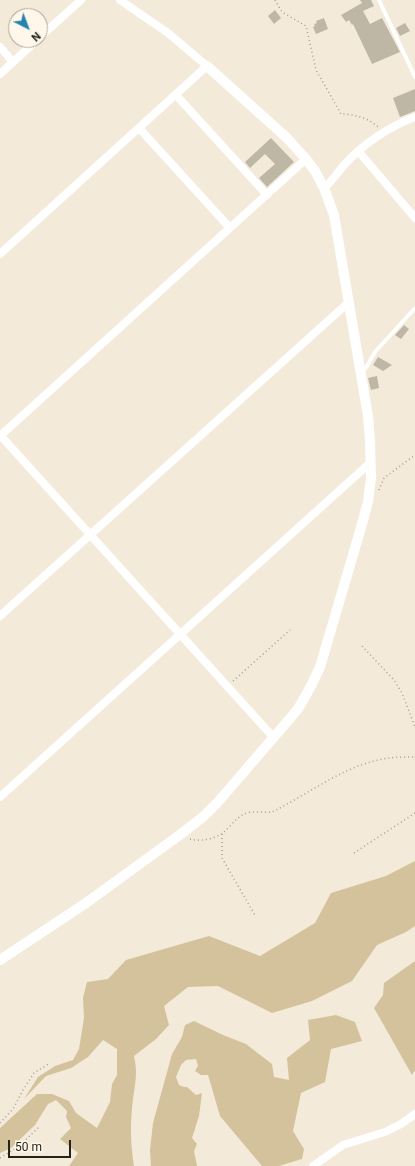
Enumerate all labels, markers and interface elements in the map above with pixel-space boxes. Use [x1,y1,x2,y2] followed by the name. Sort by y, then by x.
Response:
[8,8,48,48] north arrow
[28,29,43,44] text: N
[10,1132,73,1158] scale bar
[15,1140,42,1154] text: 50 m

